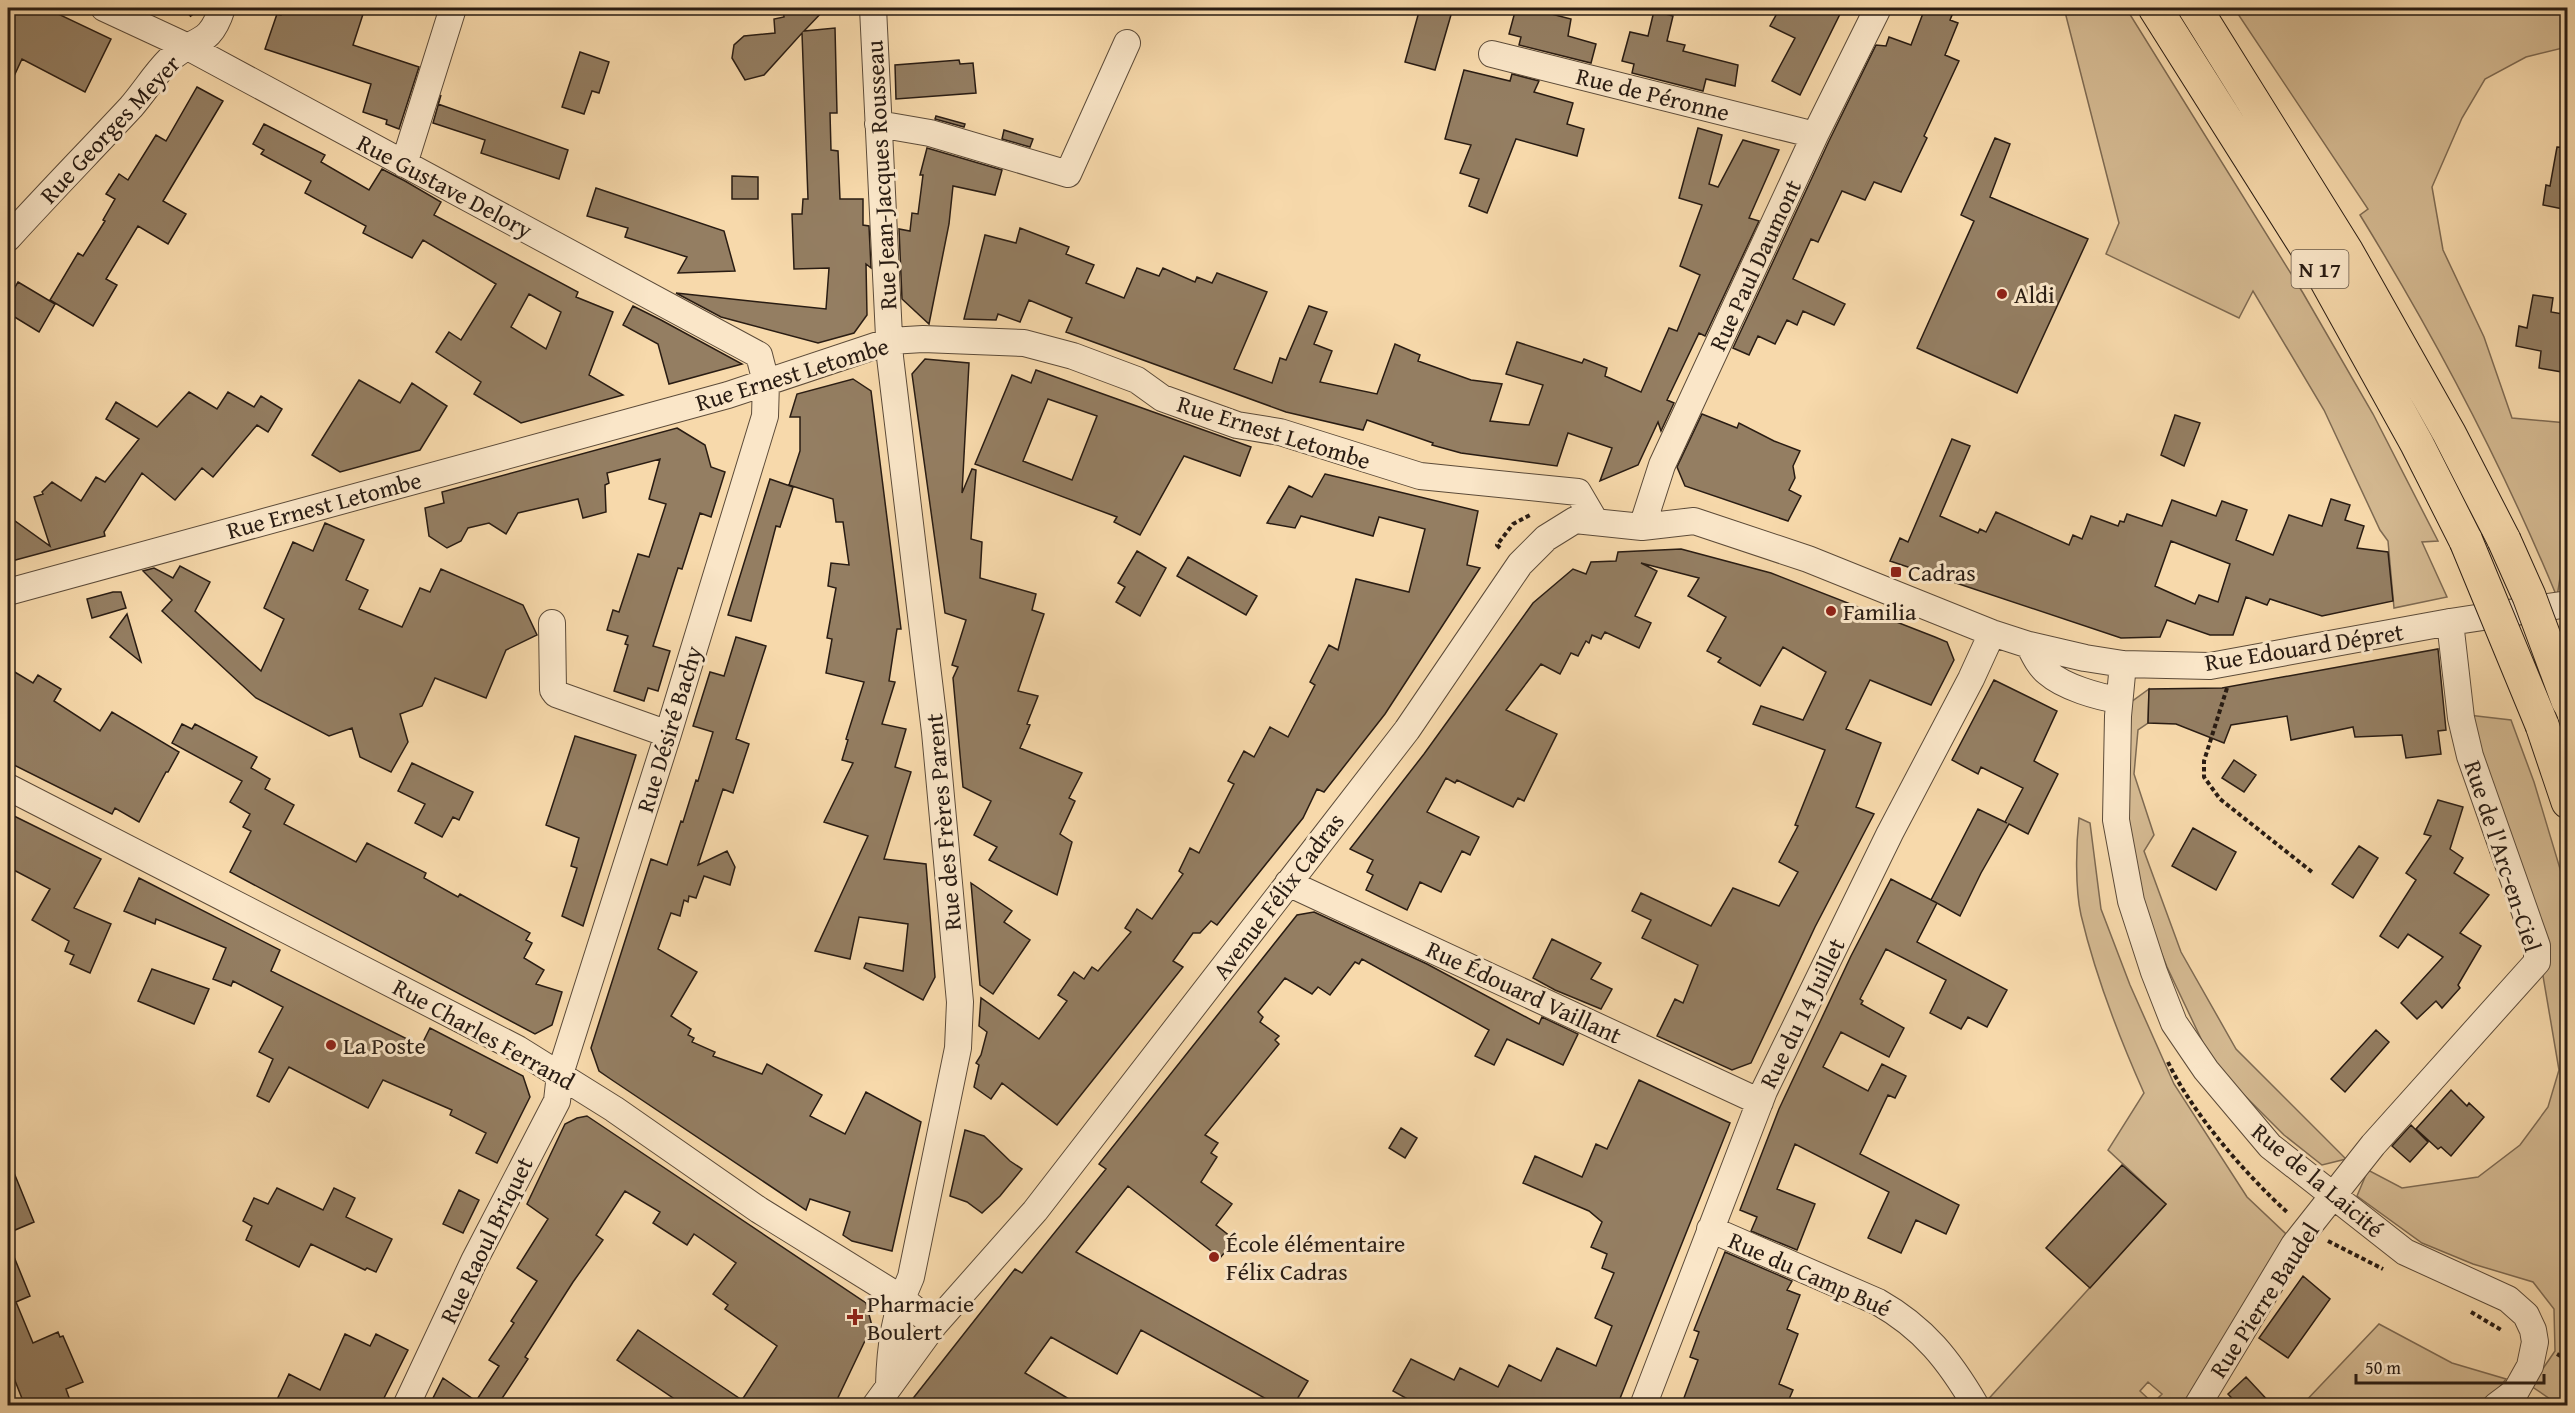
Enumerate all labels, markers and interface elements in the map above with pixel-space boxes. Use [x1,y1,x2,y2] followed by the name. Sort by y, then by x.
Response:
[856,39,906,311] street label: Rue Jean-Jacques Rousseau
[32,47,189,211] street label: Rue Georges Meyer
[1573,58,1733,130] street label: Rue de Péronne
[351,125,539,247] street label: Rue Gustave Delory
[1700,173,1810,356] street label: Rue Paul Daumont
[2292,250,2348,288] road number: N 17
[2014,277,2055,312] place label: Aldi
[1995,287,2009,301] marker: Aldi
[691,328,893,420] street label: Rue Ernest Letombe
[1173,386,1375,478] street label: Rue Ernest Letombe
[223,462,425,548] street label: Rue Ernest Letombe
[1908,555,1976,590] place label: Cadras
[1889,565,1903,579] marker: Cadras
[1843,594,1917,629] place label: Familia
[1824,604,1838,618] marker: Familia
[2202,614,2406,680] street label: Rue Edouard Dépret
[627,641,711,817] street label: Rue Désiré Bachy
[916,712,970,932] street label: Rue des Frères Parent
[2456,756,2551,956] street label: Rue de l'Arc-en-Ciel
[1204,805,1352,987] street label: Avenue Félix Cadras
[1421,931,1628,1053] street label: Rue Édouard Vaillant
[1750,931,1854,1094] street label: Rue du 14 Juillet
[387,969,581,1099] street label: Rue Charles Ferrand
[343,1028,426,1063] place label: La Poste
[324,1038,338,1052] marker: La Poste
[2244,1114,2392,1246] street label: Rue de la Laicité
[431,1150,542,1329] street label: Rue Raoul Briquet
[2201,1215,2328,1385] street label: Rue Pierre Baudel
[1723,1223,1897,1325] street label: Rue du Camp Bué
[1226,1226,1405,1289] place label: École élémentaire Félix Cadras
[1207,1250,1221,1264] marker: École élémentaire Félix Cadras
[867,1286,974,1349] place label: Pharmacie Boulert
[848,1310,862,1324] marker: Pharmacie Boulert
[2356,1347,2544,1385] scale bar
[2365,1354,2401,1381] text: 50 m

